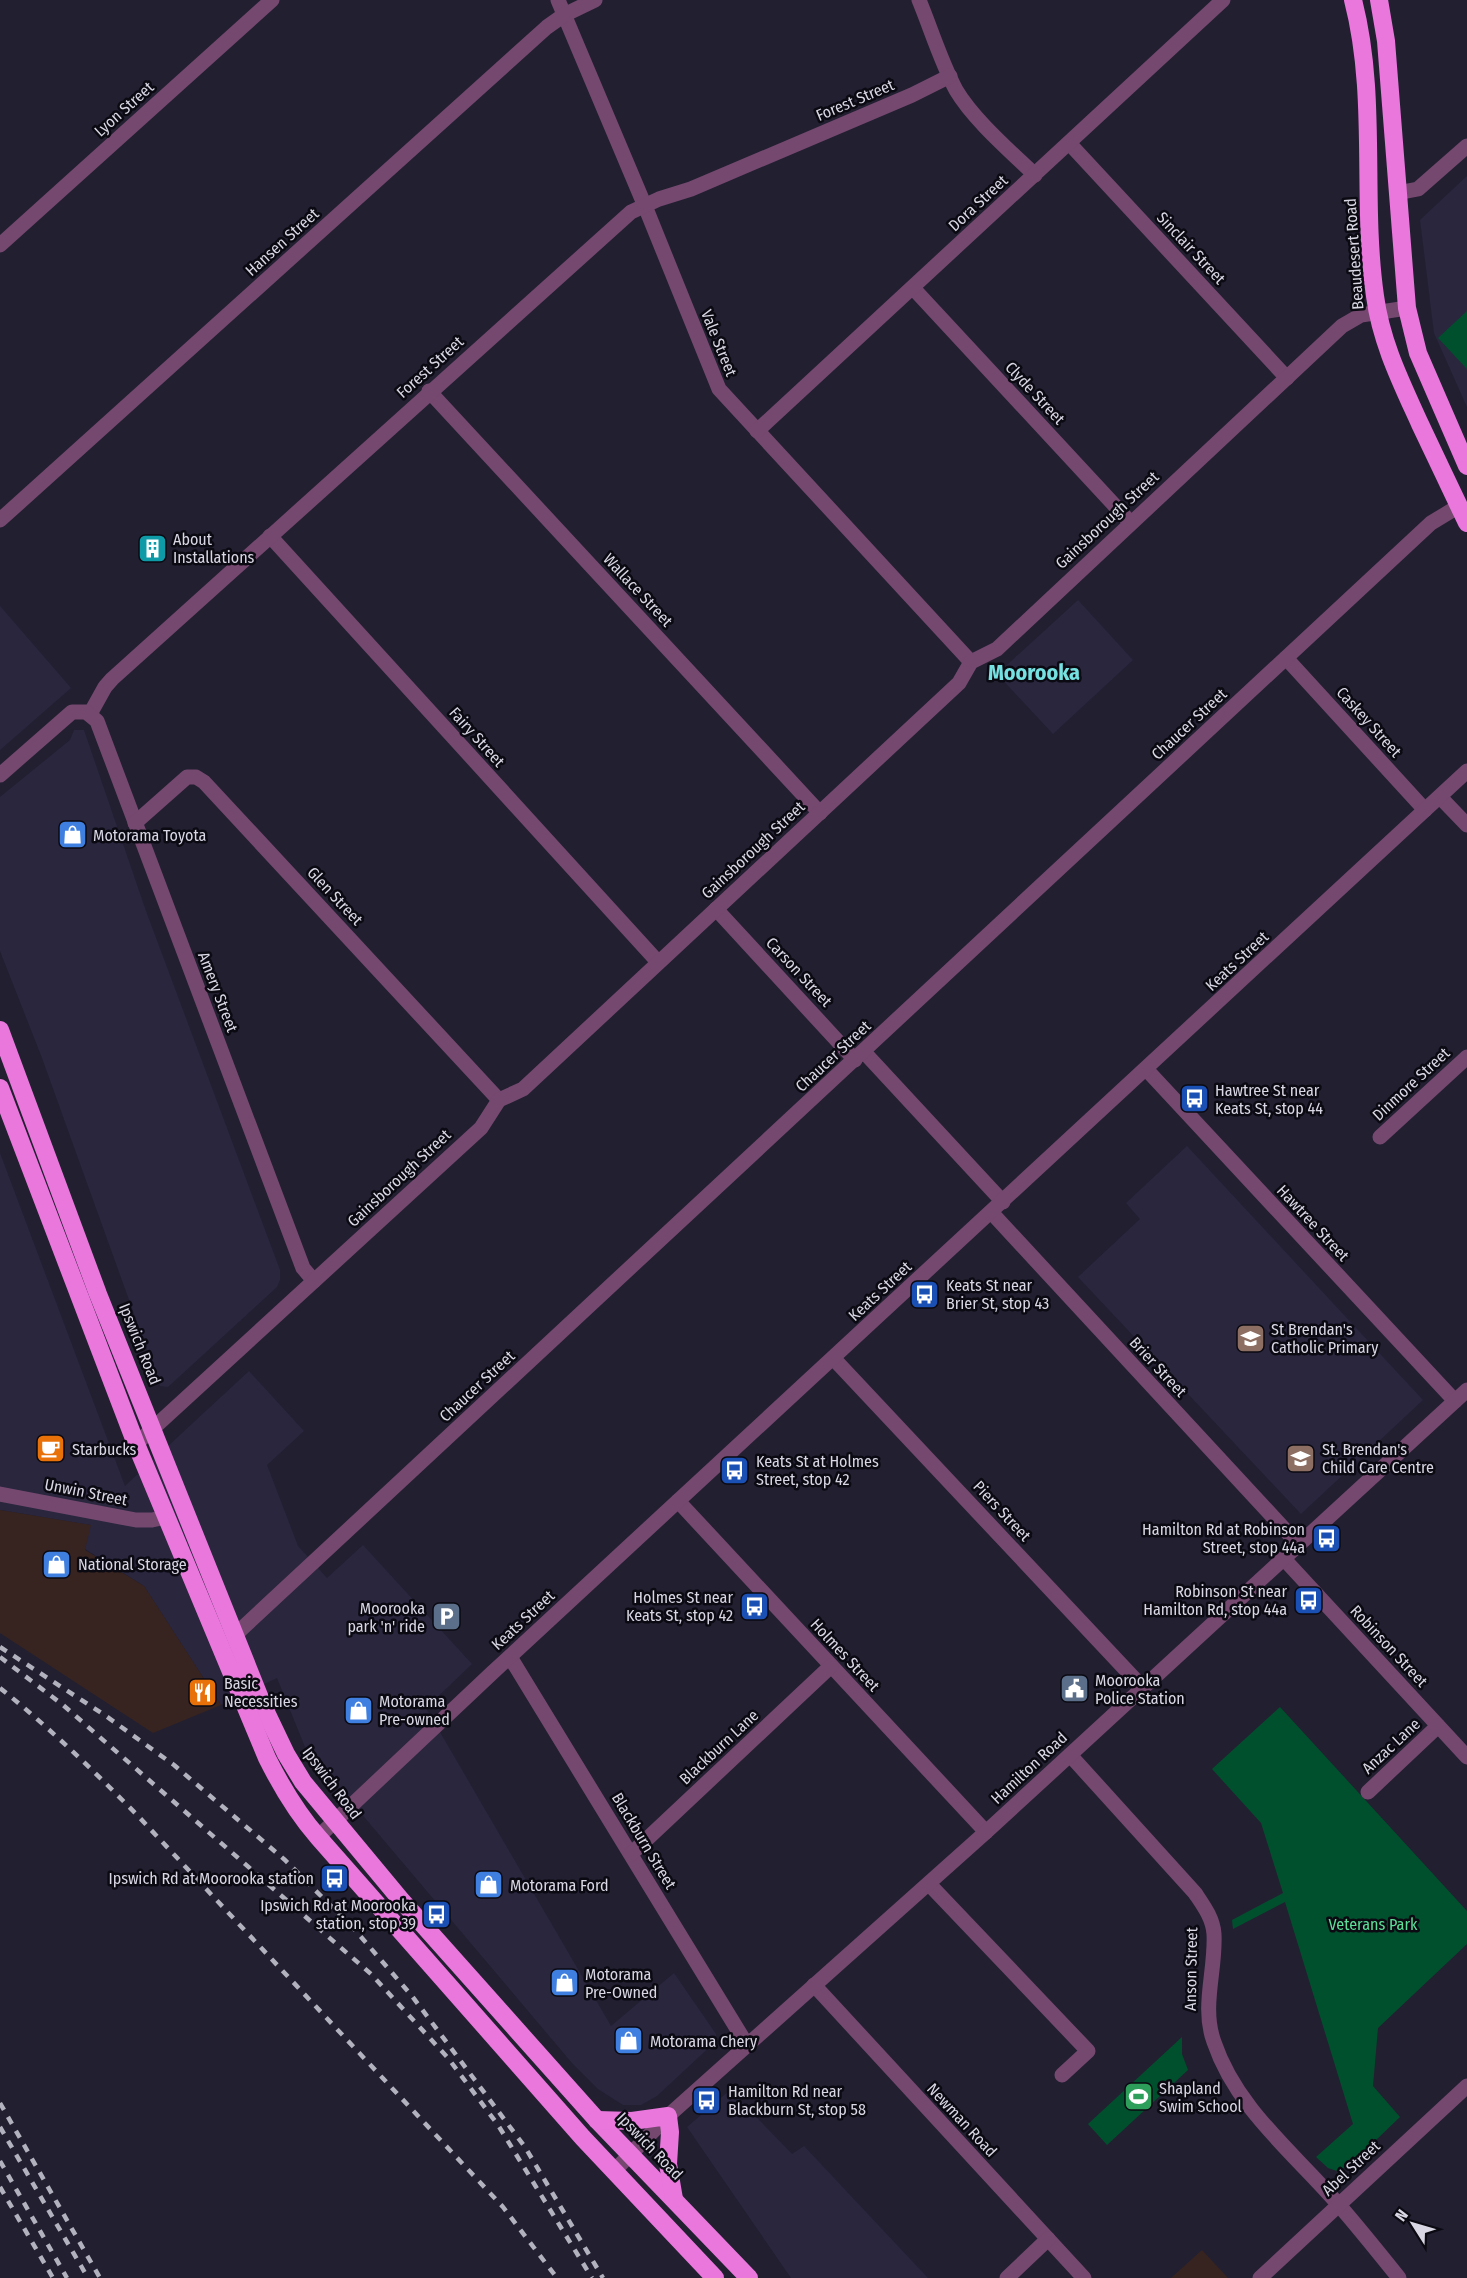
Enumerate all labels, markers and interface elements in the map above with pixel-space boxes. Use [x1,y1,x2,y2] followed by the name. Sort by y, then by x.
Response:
[813,75,898,125] street label: Forest Street
[90,77,158,141] street label: Lyon Street
[945,170,1012,235] street label: Dora Street
[1341,198,1367,310] street label: Beaudesert Road
[241,204,323,280] street label: Hansen Street
[1153,208,1230,289] street label: Sinclair Street
[697,307,741,380] street label: Vale Street
[393,332,468,402] street label: Forest Street
[1001,358,1069,429] street label: Clyde Street
[1051,467,1163,573] street label: Gainsborough Street
[173,530,255,567] place label: About Installations
[136,532,168,564] building icon: About Installations
[599,550,677,631] street label: Wallace Street
[988,659,1080,686] district label: Moorooka
[1333,683,1406,762] street label: Caskey Street
[1148,684,1231,764] street label: Chaucer Street
[445,703,509,771] street label: Fairy Street
[697,797,809,903] street label: Gainsborough Street
[56,819,88,851] shop icon: Motorama Toyota
[93,826,207,845] place label: Motorama Toyota
[303,863,367,930] street label: Glen Street
[1202,927,1273,995] street label: Keats Street
[762,933,836,1011] street label: Carson Street
[194,949,242,1036] street label: Amery Street
[792,1016,875,1096] street label: Chaucer Street
[1368,1043,1454,1125] street label: Dinmore Street
[1215,1081,1323,1118] place label: Hawtree St near Keats St, stop 44
[1178,1083,1210,1115] bus stop icon: Hawtree St near Keats St, stop 44
[343,1125,455,1231] street label: Gainsborough Street
[1273,1181,1354,1266] street label: Hawtree Street
[845,1257,916,1325] street label: Keats Street
[946,1276,1049,1313] place label: Keats St near Brier St, stop 43
[909,1278,941,1310] bus stop icon: Keats St near Brier St, stop 43
[115,1300,165,1388] street label: Ipswich Road
[1271,1320,1379,1357] place label: St Brendan's Catholic Primary
[1234,1322,1266,1354] school or university icon: St Brendan's Catholic Primary
[1125,1333,1191,1401] street label: Brier Street
[436,1346,519,1426] street label: Chaucer Street
[35,1433,67,1465] cafe icon: Starbucks
[72,1440,137,1459] place label: Starbucks
[1322,1440,1434,1477] place label: St. Brendan's Child Care Centre
[1285,1442,1317,1474] school or university icon: St. Brendan's Child Care Centre
[756,1452,879,1489] place label: Keats St at Holmes Street, stop 42
[719,1454,751,1486] bus stop icon: Keats St at Holmes Street, stop 42
[43,1475,130,1509] street label: Unwin Street
[969,1477,1035,1546] street label: Piers Street
[1142,1520,1305,1557] place label: Hamilton Rd at Robinson Street, stop 44a
[1310,1522,1342,1554] bus stop icon: Hamilton Rd at Robinson Street, stop 44a
[41,1548,73,1580] shop icon: National Storage
[78,1555,187,1574] place label: National Storage
[1143,1582,1287,1619] place label: Robinson St near Hamilton Rd, stop 44a
[1292,1584,1324,1616] bus stop icon: Robinson St near Hamilton Rd, stop 44a
[488,1586,559,1654] street label: Keats Street
[626,1588,733,1625] place label: Holmes St near Keats St, stop 42
[738,1590,770,1622] bus stop icon: Holmes St near Keats St, stop 42
[347,1599,425,1636] place label: Moorooka park 'n' ride
[430,1601,462,1633] parking icon: Moorooka park 'n' ride
[1346,1601,1432,1691] street label: Robinson Street
[807,1615,884,1696] street label: Holmes Street
[1095,1671,1185,1708] place label: Moorooka Police Station
[1058,1673,1090,1705] public building icon: Moorooka Police Station
[224,1674,298,1711] place label: Basic Necessities
[187,1676,219,1708] restaurant icon: Basic Necessities
[379,1692,450,1729] place label: Motorama Pre-owned
[342,1694,374,1726] shop icon: Motorama Pre-owned
[676,1706,762,1788] street label: Blackburn Lane
[1358,1714,1424,1778] street label: Anzac Lane
[987,1728,1071,1808] street label: Hamilton Road
[298,1743,366,1823] street label: Ipswich Road
[608,1789,681,1893] street label: Blackburn Street
[319,1862,351,1894] bus stop icon: Ipswich Rd at Moorooka station
[108,1869,314,1888] place label: Ipswich Rd at Moorooka station
[473,1869,505,1901] shop icon: Motorama Ford
[510,1876,609,1895] place label: Motorama Ford
[260,1896,416,1933] place label: Ipswich Rd at Moorooka station, stop 39
[421,1898,453,1930] bus stop icon: Ipswich Rd at Moorooka station, stop 39
[1329,1915,1418,1934] park label: Veterans Park
[1181,1926,1201,2011] street label: Anson Street
[585,1965,657,2002] place label: Motorama Pre-Owned
[548,1967,580,1999] shop icon: Motorama Pre-Owned
[613,2025,645,2057] shop icon: Motorama Chery
[650,2032,758,2051] place label: Motorama Chery
[923,2079,1001,2161] street label: Newman Road
[1159,2079,1242,2116] place label: Shapland Swim School
[1122,2081,1154,2113] sports icon: Shapland Swim School
[728,2082,866,2119] place label: Hamilton Rd near Blackburn St, stop 58
[691,2084,723,2116] bus stop icon: Hamilton Rd near Blackburn St, stop 58
[613,2108,687,2184] street label: Ipswich Road
[1318,2136,1384,2200] street label: Abel Street
[1383,2194,1443,2254] north arrow
[1391,2206,1412,2225] text: N

